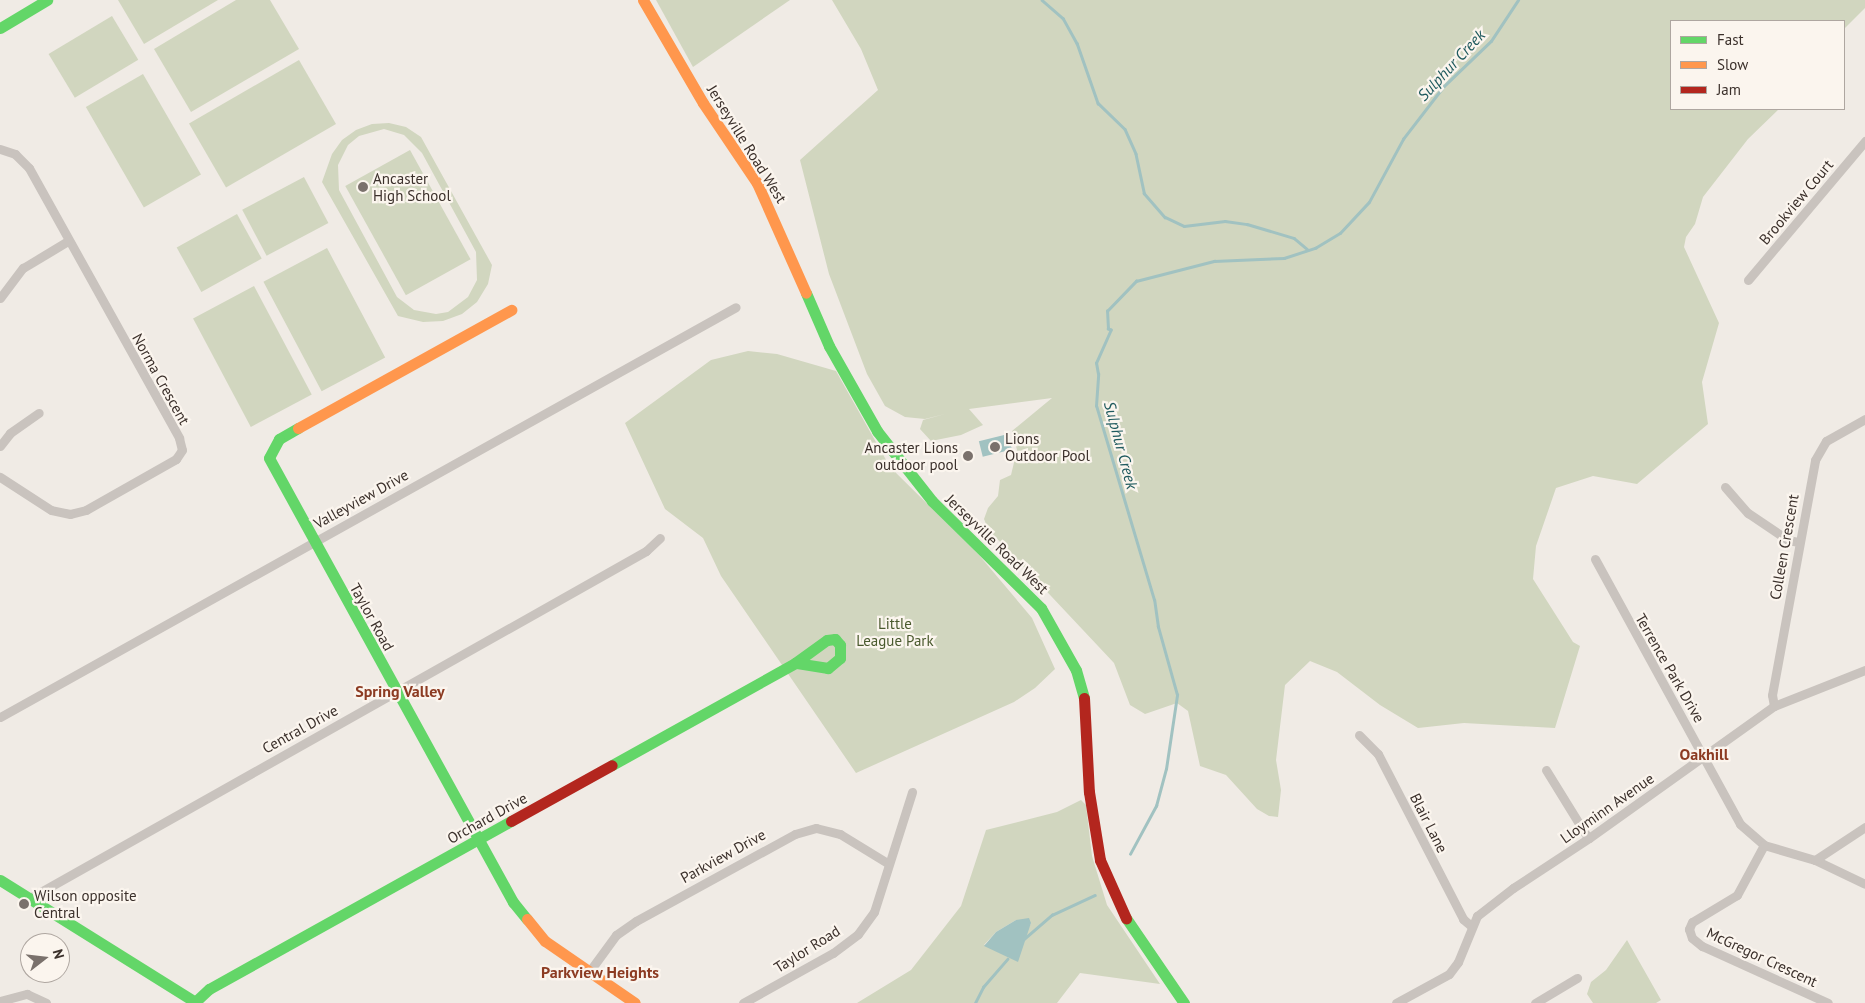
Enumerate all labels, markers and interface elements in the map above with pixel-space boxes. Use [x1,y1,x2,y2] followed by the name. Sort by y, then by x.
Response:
[1670,20,1845,110] legend
[1413,25,1489,105] water label: Sulphur Creek
[1717,30,1744,49] text: Fast
[1717,55,1748,74] text: Slow
[1717,80,1741,99] text: Jam
[703,82,791,206] street label: Jerseyville Road West
[1755,156,1837,248] street label: Brookview Court
[373,169,451,204] place label: Ancaster High School
[357,181,369,193] marker: Ancaster High School
[129,330,193,428] street label: Norma Crescent
[1100,399,1142,491] water label: Sulphur Creek
[1005,429,1090,464] place label: Lions Outdoor Pool
[865,438,958,473] place label: Ancaster Lions outdoor pool
[989,441,1001,453] marker: Lions Outdoor Pool
[962,450,974,462] marker: Ancaster Lions outdoor pool
[310,466,412,532] street label: Valleyview Drive
[942,490,1052,598] street label: Jerseyville Road West
[1766,493,1802,601] street label: Colleen Crescent
[346,580,398,654] street label: Taylor Road
[1631,610,1709,726] street label: Terrence Park Drive
[856,614,934,649] park label: Little League Park
[355,681,445,701] district label: Spring Valley
[259,701,341,757] street label: Central Drive
[1680,744,1728,764] district label: Oakhill
[1557,769,1657,847] street label: Lloyminn Avenue
[444,789,530,847] street label: Orchard Drive
[1406,790,1452,856] street label: Blair Lane
[677,825,769,887] street label: Parkview Drive
[34,886,137,921] place label: Wilson opposite Central
[18,898,30,910] marker: Wilson opposite Central
[771,922,843,976] street label: Taylor Road
[1704,923,1820,991] street label: McGregor Crescent
[20,933,70,983] north arrow
[49,947,68,961] text: N
[541,962,659,982] district label: Parkview Heights

